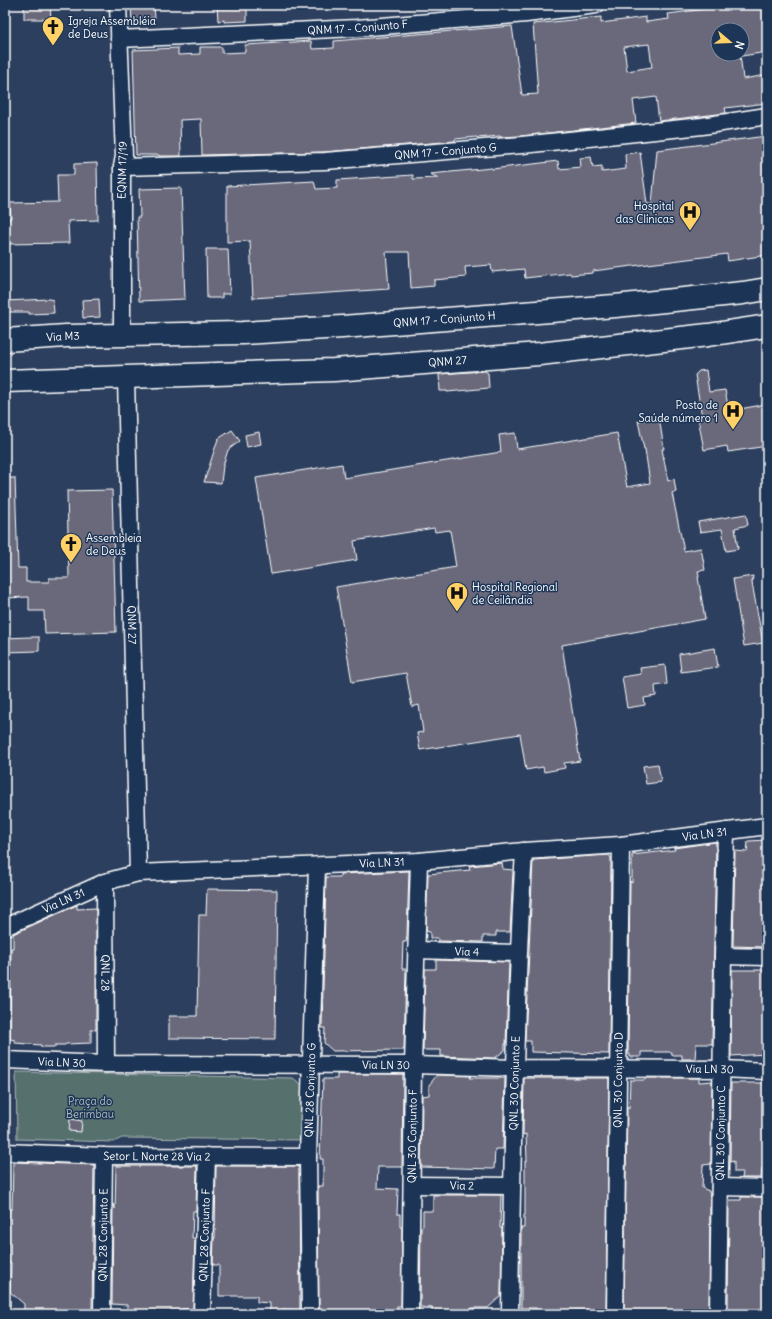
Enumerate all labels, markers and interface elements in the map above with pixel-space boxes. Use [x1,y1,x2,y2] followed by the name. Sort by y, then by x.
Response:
[40,14,66,47] church icon: Igreja Assembléia de Deus
[68,14,156,41] place label: Igreja Assembléia de Deus
[307,17,409,37] street label: QNM 17 - Conjunto F
[710,22,750,62] north arrow
[732,39,747,51] text: N
[394,140,497,162] street label: QNM 17 - Conjunto G
[114,141,130,199] street label: EQNM 17/19
[616,199,674,226] place label: Hospital das Clínicas
[677,199,703,232] hospital icon: Hospital das Clínicas
[393,308,496,330] street label: QNM 17 - Conjunto H
[46,329,80,344] street label: Via M3
[428,353,468,370] street label: QNM 27
[638,398,718,425] place label: Posto de Saúde número 1
[720,398,746,431] hospital icon: Posto de Saúde número 1
[58,531,84,564] church icon: Assembleia de Deus
[86,531,142,558] place label: Assembleia de Deus
[444,580,470,613] hospital icon: Hospital Regional de Ceilândia
[472,580,557,607] place label: Hospital Regional de Ceilândia
[125,605,139,645] street label: QNM 27
[681,824,728,844] street label: Via LN 31
[359,855,405,871] street label: Via LN 31
[40,885,87,916] street label: Via LN 31
[454,944,479,959] street label: Via 4
[98,955,113,991] street label: QNL 28
[610,1032,626,1128] street label: QNL 30 Conjunto D
[506,1036,523,1130] street label: QNL 30 Conjunto E
[302,1042,319,1138] street label: QNL 28 Conjunto G
[38,1054,86,1070] street label: Via LN 30
[362,1058,410,1072] street label: Via LN 30
[686,1062,734,1077] street label: Via LN 30
[713,1085,728,1181] street label: QNL 30 Conjunto C
[405,1089,420,1183] street label: QNL 30 Conjunto F
[66,1094,115,1121] park label: Praça do Berimbau
[103,1149,211,1164] street label: Setor L Norte 28 Via 2
[450,1178,474,1193] street label: Via 2
[95,1188,111,1282] street label: QNL 28 Conjunto E
[196,1188,213,1282] street label: QNL 28 Conjunto F

